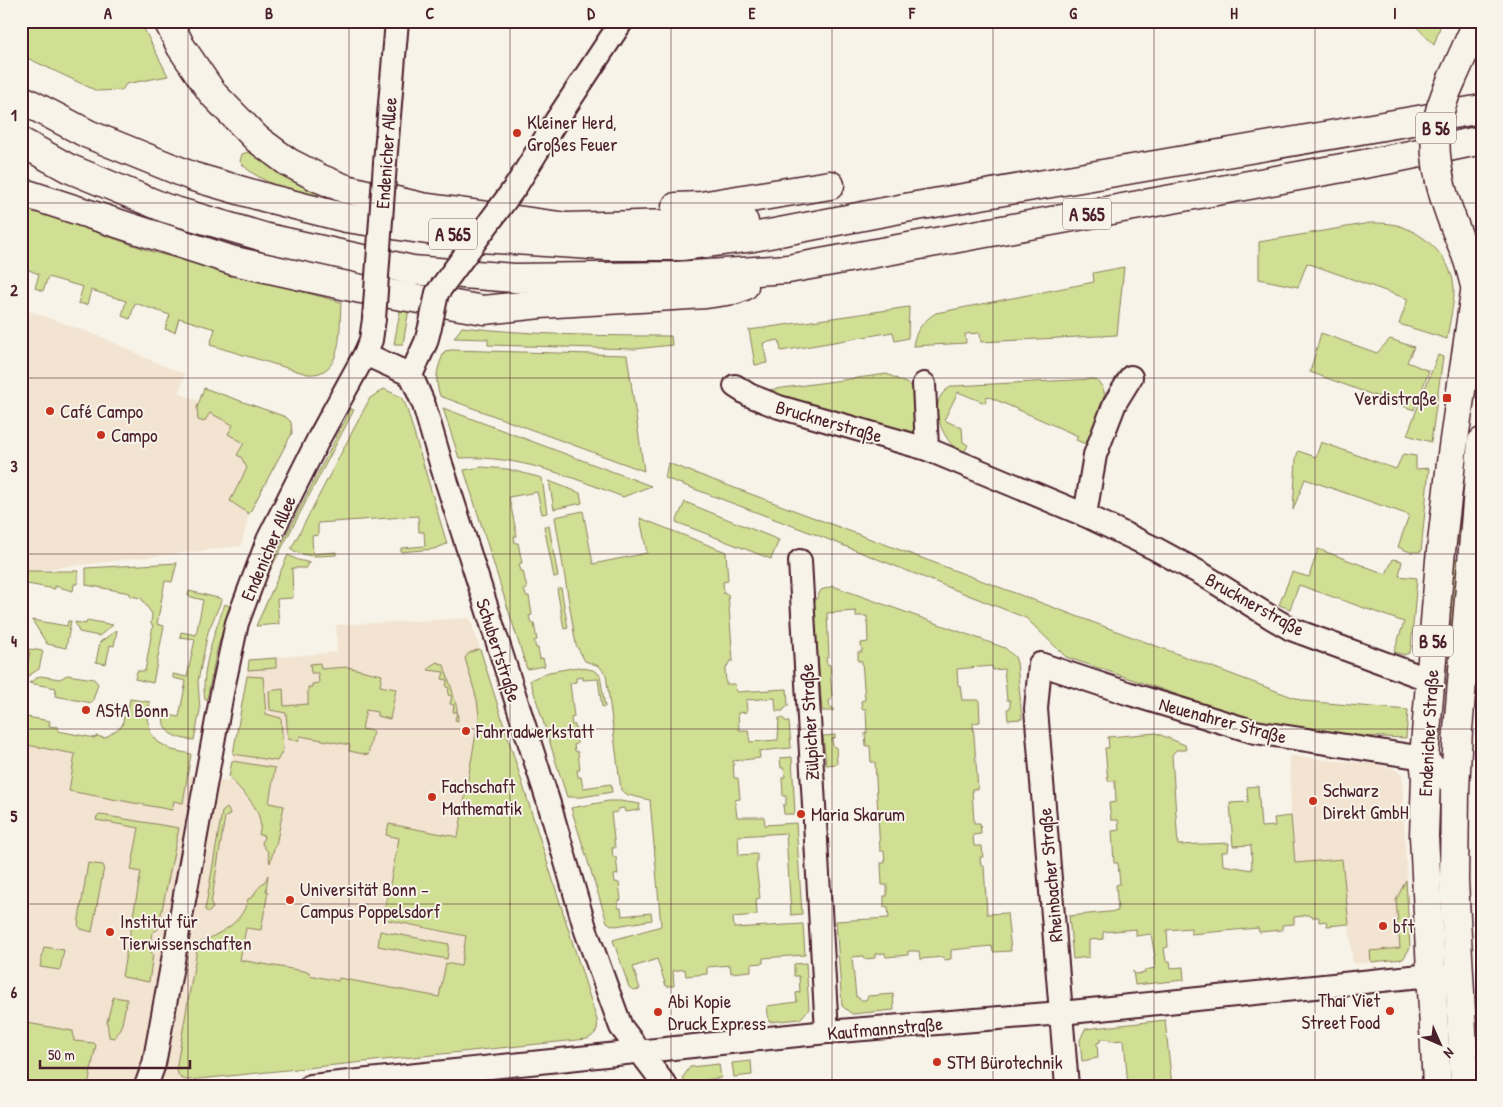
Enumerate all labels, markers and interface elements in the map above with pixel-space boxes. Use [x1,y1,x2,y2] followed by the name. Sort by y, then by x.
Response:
[104,2,112,24] text: A
[265,2,273,24] text: B
[426,2,435,24] text: C
[587,2,595,24] text: D
[748,2,756,24] text: E
[908,2,916,24] text: F
[1069,2,1077,24] text: G
[1230,2,1238,24] text: H
[1393,2,1397,24] text: I
[369,96,403,210] street label: Endenicher Allee
[11,104,17,126] text: 1
[527,109,618,157] place label: Kleiner Herd, Großes Feuer
[1416,112,1456,144] road number: B 56
[511,127,523,139] marker: Kleiner Herd, Großes Feuer
[1063,198,1111,230] road number: A 565
[429,218,477,250] road number: A 565
[10,279,18,301] text: 2
[1354,385,1437,411] place label: Verdistraße
[1441,392,1453,404] marker: Verdistraße
[773,393,886,449] street label: Brucknerstraße
[60,398,144,424] place label: Café Campo
[44,405,56,417] marker: Café Campo
[111,422,158,448] place label: Campo
[95,429,107,441] marker: Campo
[10,455,18,477] text: 3
[234,491,302,605] street label: Endenicher Allee
[1201,566,1310,642] street label: Brucknerstraße
[470,595,528,705] street label: Schubertstraße
[1413,626,1453,656] road number: B 56
[11,630,17,652] text: 4
[793,663,825,781] street label: Zülpicher Straße
[1412,668,1444,797] street label: Endenicher Straße
[1156,690,1290,750] street label: Neuenahrer Straße
[96,697,169,723] place label: AStA Bonn
[80,704,92,716] marker: AStA Bonn
[475,718,594,744] place label: Fahrradwerkstatt
[460,725,472,737] marker: Fahrradwerkstatt
[441,773,522,821] place label: Fachschaft Mathematik
[1323,777,1409,825] place label: Schwarz Direkt GmbH
[426,791,438,803] marker: Fachschaft Mathematik
[1307,795,1319,807] marker: Schwarz Direkt GmbH
[811,801,905,827] place label: Maria Skarum
[11,805,18,827] text: 5
[1031,806,1069,943] street label: Rheinbacher Straße
[795,808,807,820] marker: Maria Skarum
[300,876,441,924] place label: Universität Bonn – Campus Poppelsdorf
[284,894,296,906] marker: Universität Bonn – Campus Poppelsdorf
[120,908,251,956] place label: Institut für Tierwissenschaften
[1393,913,1415,939] place label: bft
[1377,920,1389,932] marker: bft
[104,926,116,938] marker: Institut für Tierwissenschaften
[11,981,18,1003] text: 6
[1302,987,1381,1035] place label: Thai Viet Street Food
[668,988,766,1036] place label: Abi Kopie Druck Express
[1384,1005,1396,1017] marker: Thai Viet Street Food
[652,1006,664,1018] marker: Abi Kopie Druck Express
[826,1010,944,1046] street label: Kaufmannstraße
[1416,1020,1466,1070] north arrow
[40,1037,190,1069] scale bar
[48,1044,75,1065] text: 50 m
[1440,1044,1459,1063] text: N
[947,1049,1063,1075] place label: STM Bürotechnik
[931,1056,943,1068] marker: STM Bürotechnik

